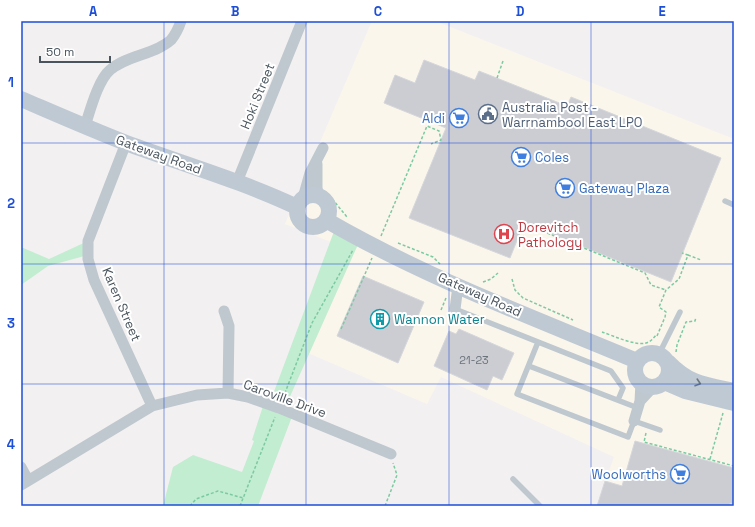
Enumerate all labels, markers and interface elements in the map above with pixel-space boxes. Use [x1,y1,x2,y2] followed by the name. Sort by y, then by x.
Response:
[89,3,98,20] text: A
[231,3,240,20] text: B
[374,3,382,20] text: C
[516,3,525,20] text: D
[658,3,666,20] text: E
[40,38,110,64] scale bar
[46,44,74,60] text: 50 m
[237,61,278,132] street label: Hoki Street
[8,74,14,91] text: 1
[502,99,642,131] place label: Australia Post - Warrnambool East LPO
[477,103,499,125] public building icon: Australia Post - Warrnambool East LPO
[448,107,470,129] supermarket icon: Aldi
[422,110,445,127] place label: Aldi
[114,131,204,178] street label: Gateway Road
[510,146,532,168] supermarket icon: Coles
[535,149,569,166] place label: Coles
[554,177,576,199] supermarket icon: Gateway Plaza
[579,180,670,197] place label: Gateway Plaza
[7,195,15,212] text: 2
[518,219,582,251] place label: Dorevitch Pathology
[493,223,515,245] hospital icon: Dorevitch Pathology
[98,265,145,344] street label: Karen Street
[435,268,524,320] street label: Gateway Road
[369,308,391,330] building icon: Wannon Water
[394,311,485,328] place label: Wannon Water
[7,315,15,332] text: 3
[459,353,489,367] house number: 21-23
[241,376,329,421] street label: Caroville Drive
[694,378,701,386] one-way arrow
[7,436,15,453] text: 4
[669,463,691,485] supermarket icon: Woolworths
[592,466,666,483] place label: Woolworths

